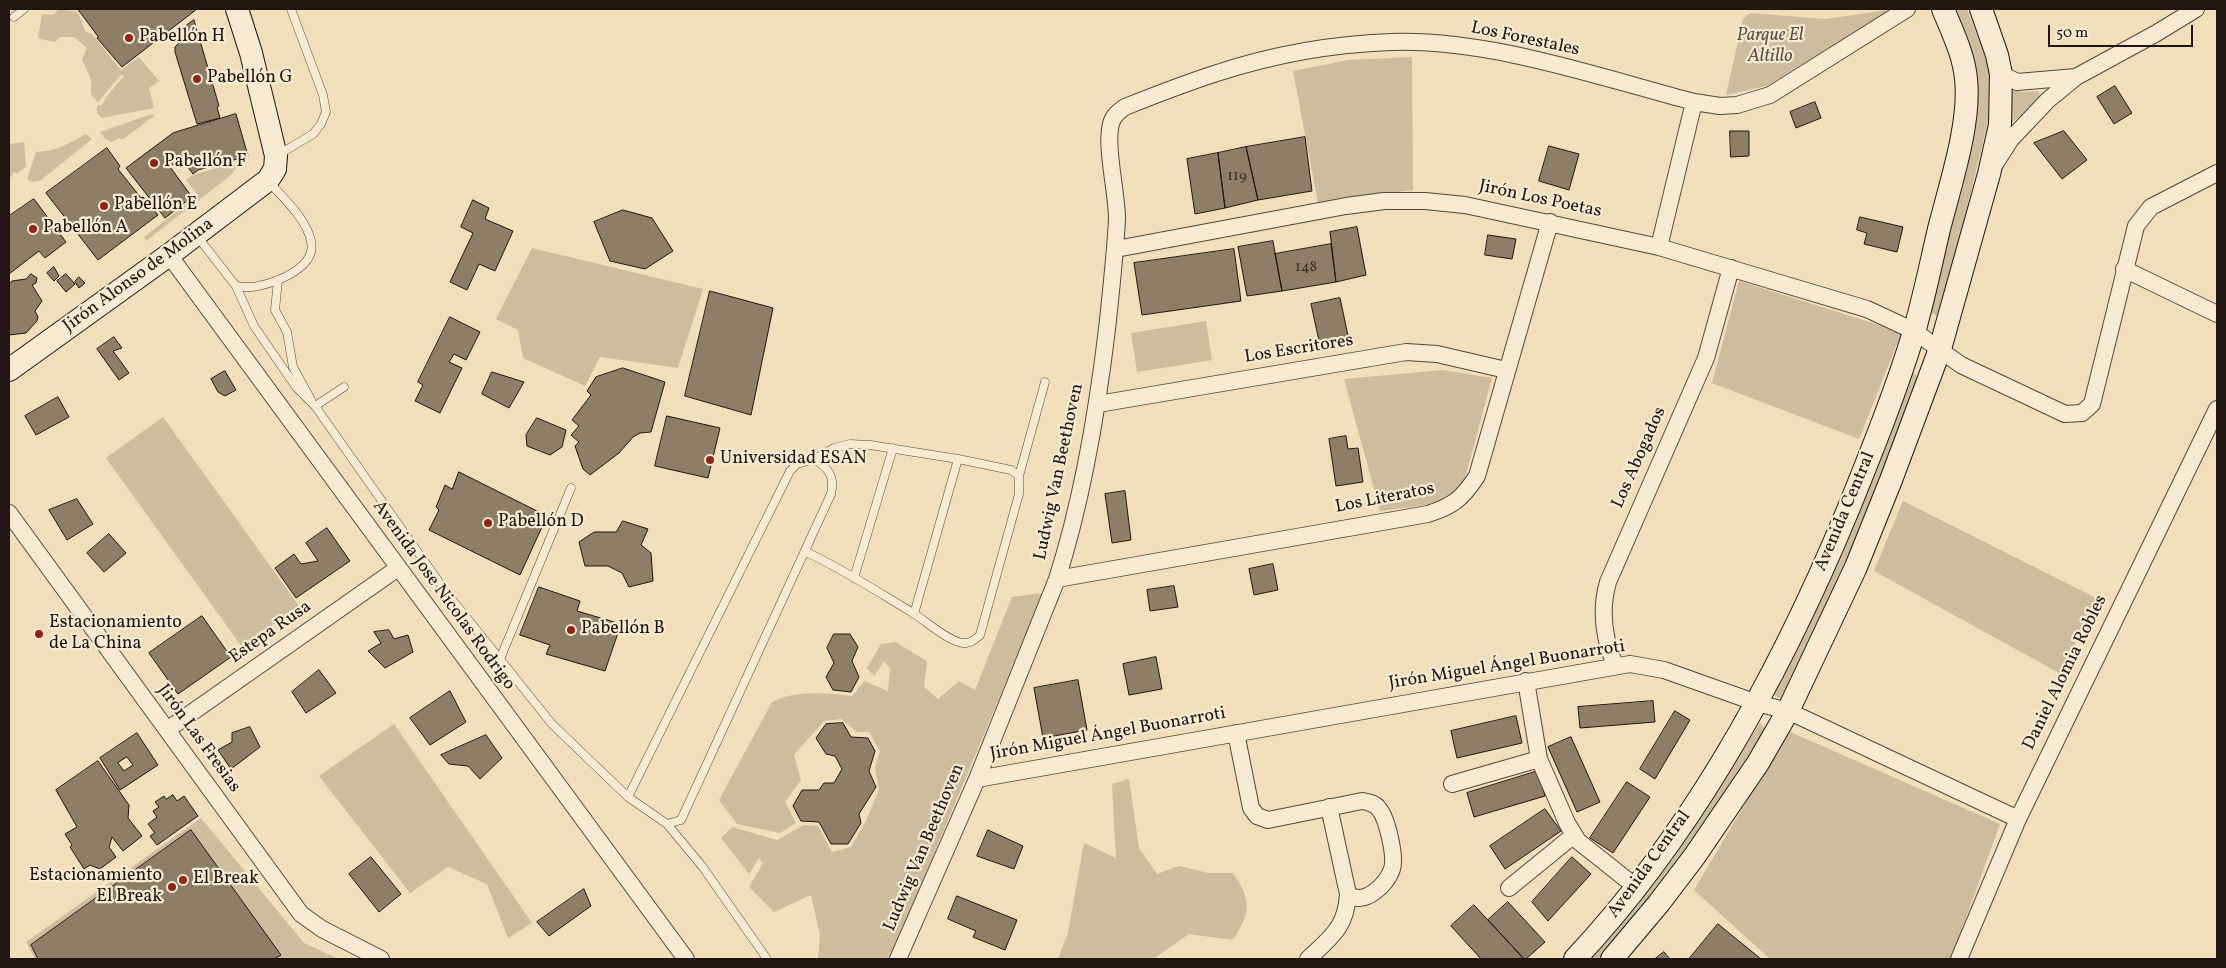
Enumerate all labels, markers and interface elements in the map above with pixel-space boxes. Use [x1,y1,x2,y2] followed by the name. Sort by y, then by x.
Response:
[2051,15,2196,47] scale bar
[1469,18,1581,62] street label: Los Forestales
[2056,23,2088,44] text: 50 m
[1736,26,1804,68] park label: Parque El Altillo
[139,27,225,49] place label: Pabellón H
[123,32,135,44] marker: Pabellón H
[207,68,293,90] place label: Pabellón G
[191,73,203,85] marker: Pabellón G
[164,152,247,174] place label: Pabellón F
[148,157,160,169] marker: Pabellón F
[1227,168,1247,186] house number: 119
[1477,176,1603,224] street label: Jirón Los Poetas
[114,195,197,217] place label: Pabellón E
[98,200,110,212] marker: Pabellón E
[60,214,218,338] street label: Jirón Alonso de Molina
[43,218,128,240] place label: Pabellón A
[27,223,39,235] marker: Pabellón A
[1295,259,1317,277] house number: 148
[1243,331,1355,369] street label: Los Escritores
[1031,382,1089,562] street label: Ludwig Van Beethoven
[1608,404,1672,512] street label: Los Abogados
[720,449,866,471] place label: Universidad ESAN
[1811,449,1881,575] street label: Avenida Central
[704,454,716,466] marker: Universidad ESAN
[1333,479,1437,519] street label: Los Literatos
[367,497,519,695] street label: Avenida Jose Nicolas Rodrigo
[498,512,584,534] place label: Pabellón D
[482,517,494,529] marker: Pabellón D
[2019,592,2113,754] street label: Daniel Alomia Robles
[226,597,316,669] street label: Estepa Rusa
[49,613,182,656] place label: Estacionamiento de La China
[581,619,665,641] place label: Pabellón B
[565,624,577,636] marker: Pabellón B
[33,628,45,640] marker: Estacionamiento de La China
[1387,637,1627,695] street label: Jirón Miguel Ángel Buonarroti
[151,681,245,797] street label: Jirón Las Fresias
[988,704,1228,766] street label: Jirón Miguel Ángel Buonarroti
[880,761,970,935] street label: Ludwig Van Beethoven
[1604,807,1696,923] street label: Avenida Central
[29,866,162,909] place label: Estacionamiento El Break
[193,869,259,891] place label: El Break
[177,874,189,886] marker: El Break
[166,881,178,893] marker: Estacionamiento El Break

